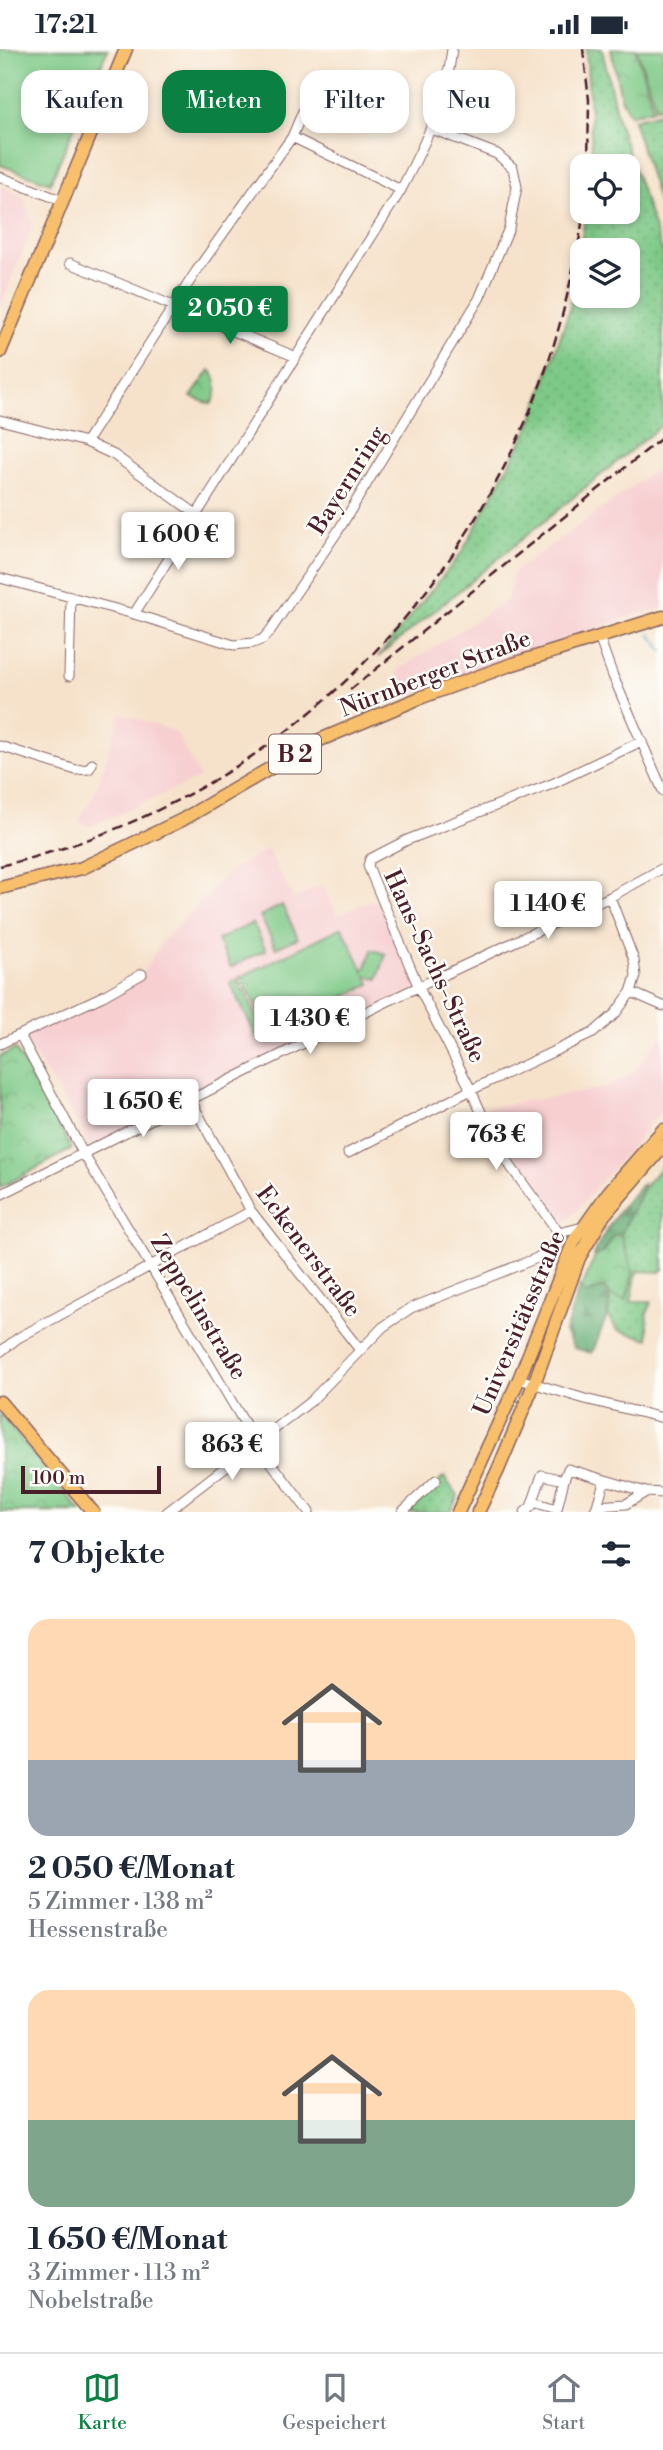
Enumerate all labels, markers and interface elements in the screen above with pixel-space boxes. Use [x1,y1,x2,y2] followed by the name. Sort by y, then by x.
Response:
[35,9,97,41] text: 17:21
[21,70,148,133] chip: Kaufen
[162,70,286,133] chip: Mieten
[300,70,409,133] chip: Filter
[423,70,515,133] chip: Neu
[570,154,640,308] map controls
[570,154,640,224] button: locate
[570,238,640,308] button: layers
[165,287,295,346] pin: 2 050 €
[188,295,272,323] text: 2 050 €
[302,420,393,541] street label: Bayernring
[113,512,243,572] pin: 1 600 €
[137,521,219,549] text: 1 600 €
[336,624,535,724] street label: Nürnberger Straße
[269,734,321,773] road number: B 2
[376,865,492,1068] street label: Hans-Sachs-Straße
[483,881,613,941] pin: 1 140 €
[510,890,586,918] text: 1 140 €
[245,997,375,1056] pin: 1 430 €
[270,1005,350,1033] text: 1 430 €
[78,1079,208,1139] pin: 1 650 €
[104,1088,182,1116] text: 1 650 €
[447,1113,545,1172] pin: 763 €
[466,1121,526,1149] text: 763 €
[249,1180,367,1323] street label: Eckenerstraße
[467,1226,573,1421] street label: Universitätsstraße
[143,1229,253,1386] street label: Zeppelinstraße
[183,1423,281,1482] pin: 863 €
[201,1431,263,1459] text: 863 €
[21,1463,161,1495] scale bar
[32,1466,85,1490] text: 100 m
[28,1535,165,1573] text: 7 Objekte
[597,1535,635,1573] icon: filters
[269,1665,395,1791] icon: home
[28,1850,235,1888] text: 2 050 €/Monat
[28,1888,213,1916] text: 5 Zimmer · 138 m²
[28,1916,168,1944] text: Hessenstraße
[269,2036,395,2162] icon: home
[28,2221,227,2259] text: 1 650 €/Monat
[28,2259,209,2287] text: 3 Zimmer · 113 m²
[28,2287,154,2315] text: Nobelstraße
[78,2369,127,2435] tab: Karte
[282,2369,387,2435] tab: Gespeichert
[542,2369,585,2435] tab: Start

